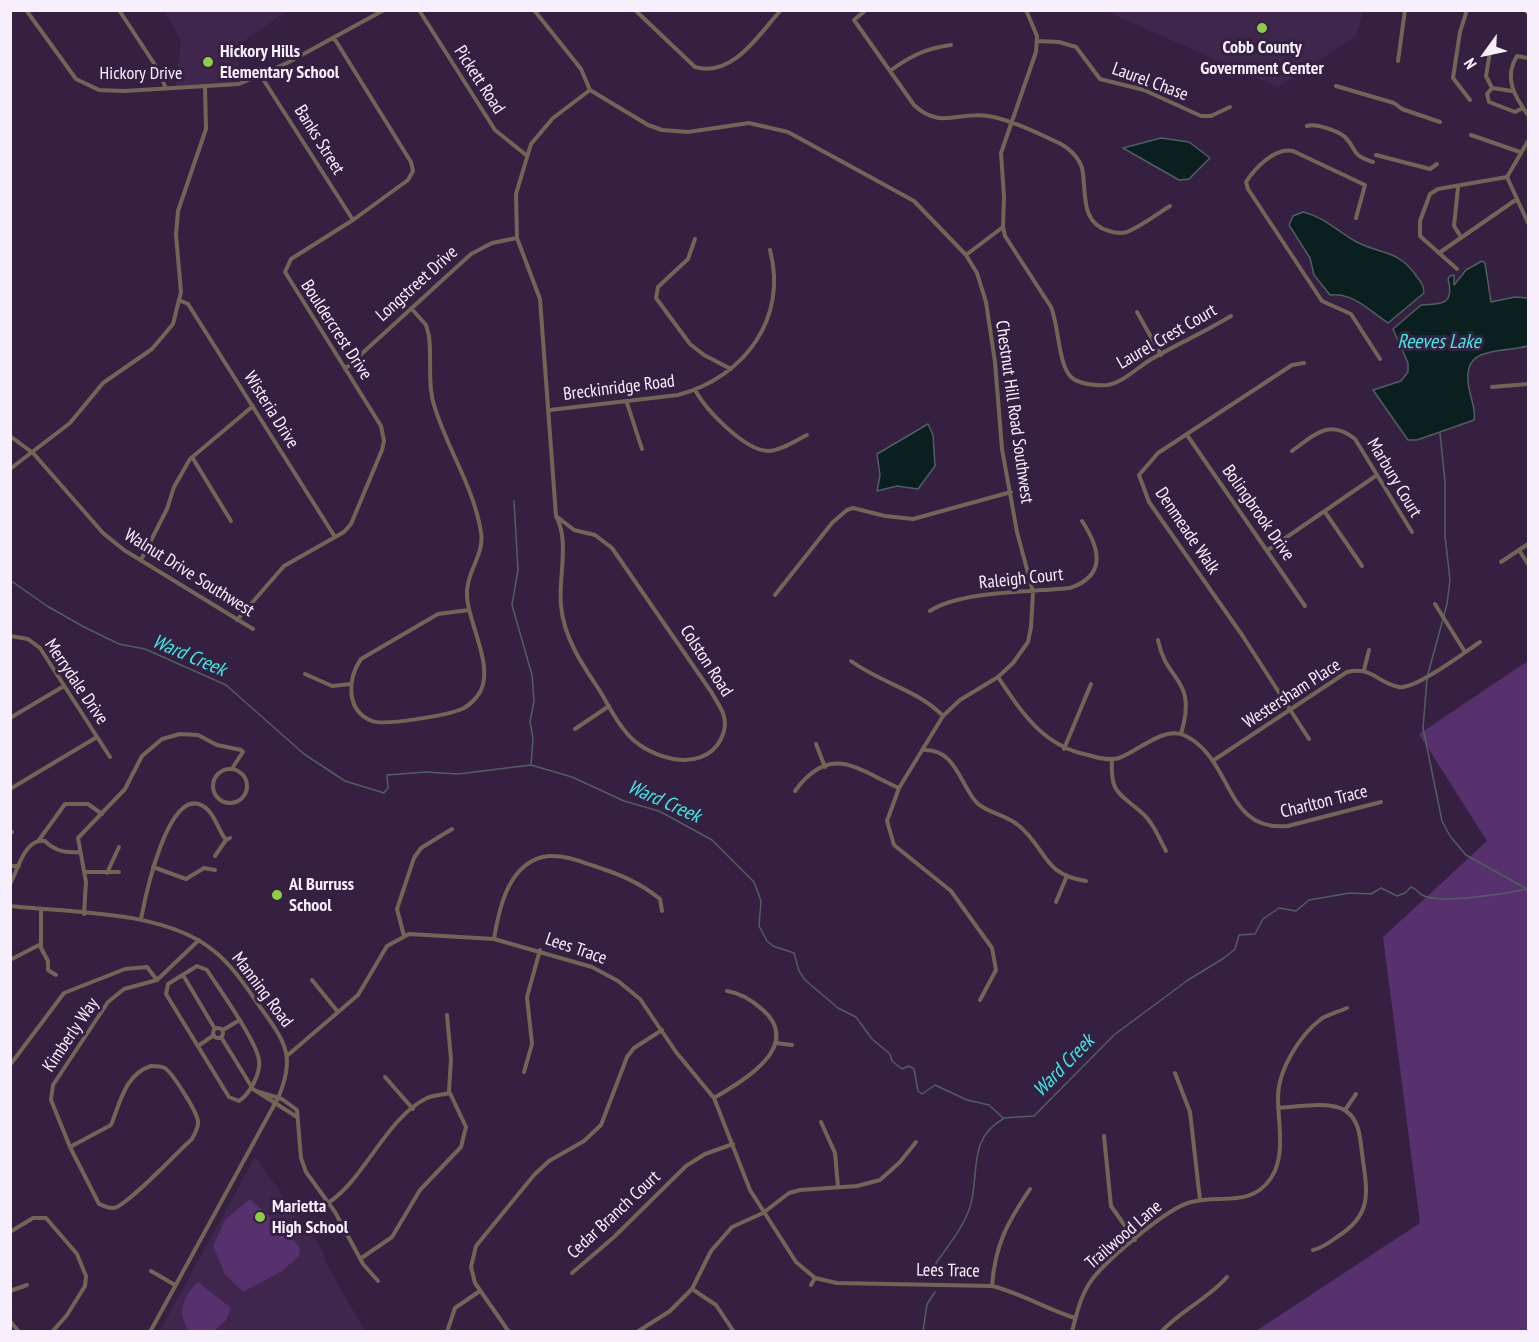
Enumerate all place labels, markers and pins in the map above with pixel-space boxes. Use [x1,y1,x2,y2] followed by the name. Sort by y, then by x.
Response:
[1255,21,1269,35] marker: Cobb County Government Center
[1200,37,1324,80] place label: Cobb County Government Center
[220,41,339,84] place label: Hickory Hills Elementary School
[201,55,215,69] marker: Hickory Hills Elementary School
[289,874,354,916] place label: Al Burruss School
[270,888,284,902] marker: Al Burruss School
[272,1196,348,1238] place label: Marietta High School
[253,1210,267,1224] marker: Marietta High School

